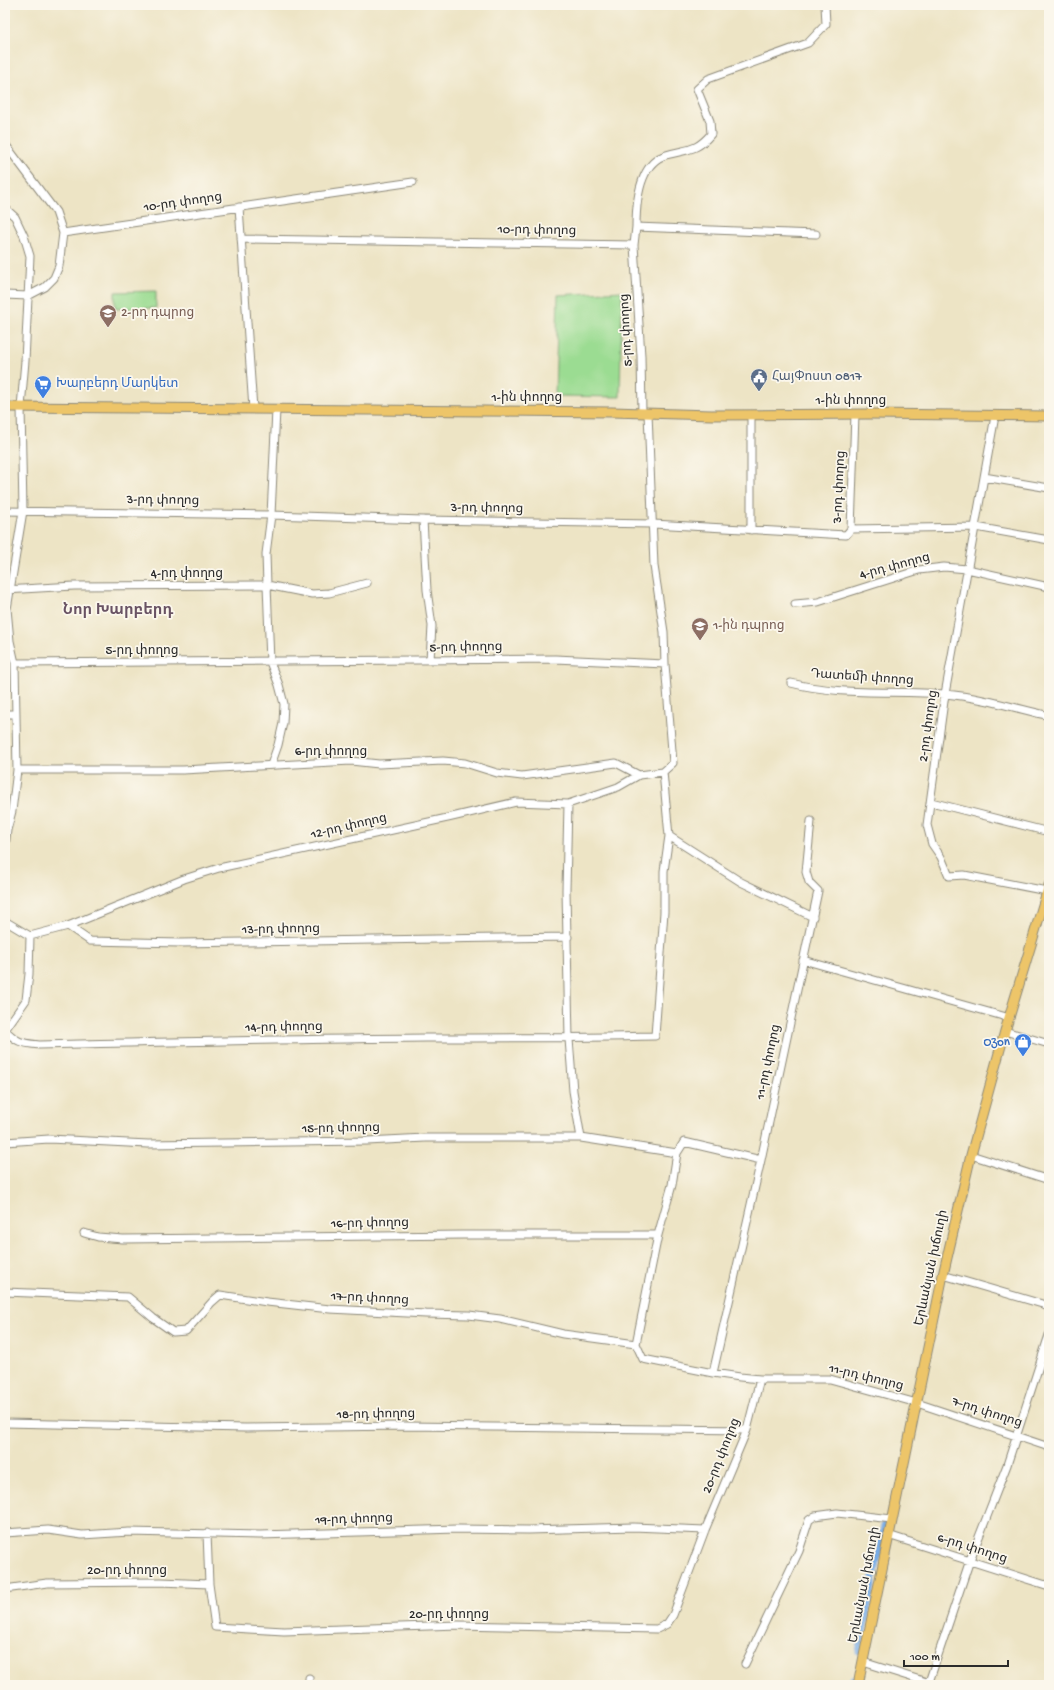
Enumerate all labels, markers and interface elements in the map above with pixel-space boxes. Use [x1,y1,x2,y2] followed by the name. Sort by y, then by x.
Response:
[142,189,223,216] street label: 10-րդ փողոց
[496,222,577,239] street label: 10-րդ փողոց
[617,293,636,367] street label: 5-րդ փողոց
[98,303,118,328] school or university icon: 2-րդ դպրոց
[121,306,194,321] place label: 2-րդ դպրոց
[749,367,769,392] public building icon: ՀայՓոստ 0817
[772,370,863,385] place label: ՀայՓոստ 0817
[33,374,53,399] supermarket icon: Խարբերդ Մարկետ
[56,376,178,392] place label: Խարբերդ Մարկետ
[491,390,562,406] street label: 1-ին փողոց
[815,393,886,409] street label: 1-ին փողոց
[830,450,849,525] street label: 3-րդ փողոց
[125,492,200,509] street label: 3-րդ փողոց
[449,500,524,517] street label: 3-րդ փողոց
[858,549,932,584] street label: 4-րդ փողոց
[151,566,223,582] street label: 4-րդ փողոց
[63,602,173,620] district label: Նոր Խարբերդ
[690,616,710,641] school or university icon: 1-ին դպրոց
[712,618,785,634] place label: 1-ին դպրոց
[429,639,503,656] street label: 5-րդ փողոց
[106,643,178,659] street label: 5-րդ փողոց
[810,666,914,689] street label: Դատեմի փողոց
[916,689,941,763] street label: 2-րդ փողոց
[295,744,367,760] street label: 6-րդ փողոց
[308,810,389,843] street label: 12-րդ փողոց
[241,921,320,938] street label: 13-րդ փողոց
[244,1019,323,1036] street label: 14-րդ փողոց
[753,1023,784,1102] street label: 11-րդ փողոց
[1013,1032,1033,1057] shop icon: Ozon
[984,1035,1011,1050] place label: Ozon
[301,1120,380,1137] street label: 15-րդ փողոց
[911,1208,952,1327] street label: Երևանյան խճուղի
[330,1215,409,1232] street label: 16-րդ փողոց
[330,1288,409,1309] street label: 17-րդ փողոց
[826,1360,905,1395] street label: 11-րդ փողոց
[949,1393,1024,1431] street label: 7-րդ փողոց
[336,1406,415,1423] street label: 18-րդ փողոց
[699,1416,744,1496] street label: 20-րդ փողոց
[314,1510,393,1529] street label: 19-րդ փողոց
[845,1525,884,1644] street label: Երևանյան խճուղի
[935,1530,1009,1567] street label: 6-րդ փողոց
[87,1563,167,1579] street label: 20-րդ փողոց
[409,1607,489,1623] street label: 20-րդ փողոց
[904,1642,1008,1668] scale bar
[909,1651,940,1665] text: 100 m

